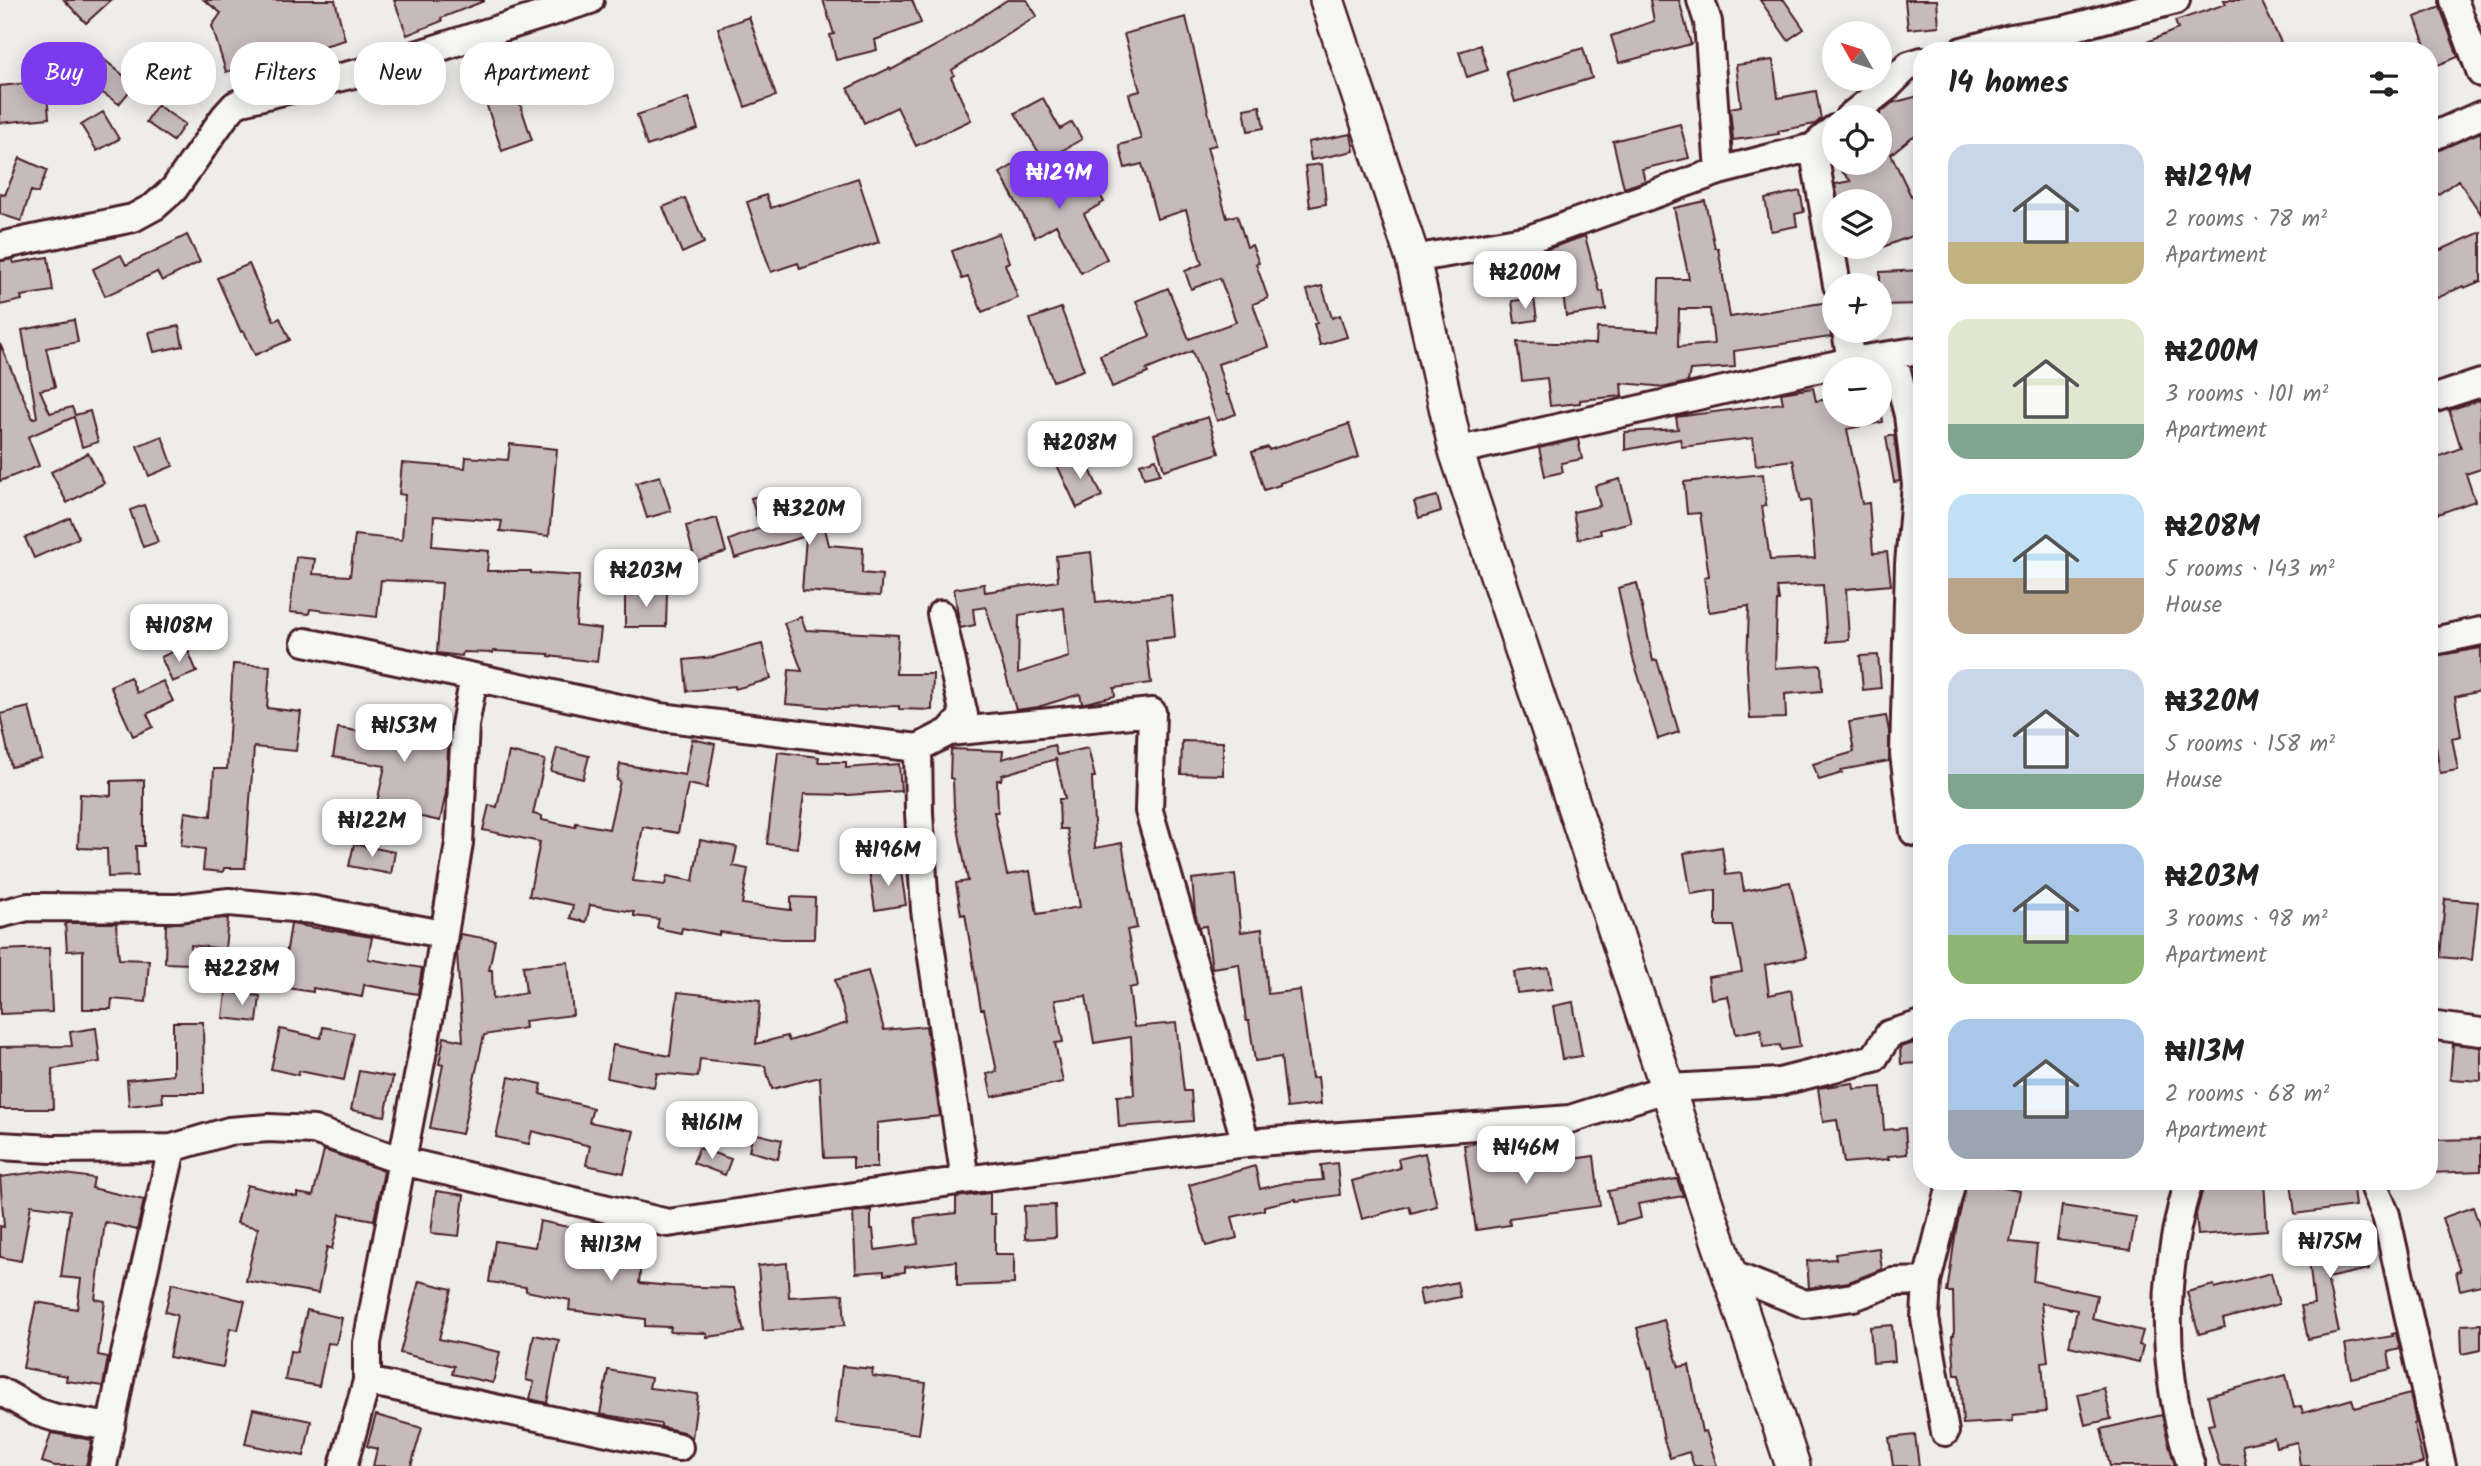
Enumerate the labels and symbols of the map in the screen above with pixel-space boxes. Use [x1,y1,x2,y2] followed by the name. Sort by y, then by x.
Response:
[1822,21,1892,91] north arrow
[1010,152,1108,211] pin: ₦129M
[1476,252,1574,311] pin: ₦200M
[1031,421,1129,481] pin: ₦208M
[760,488,858,547] pin: ₦320M
[597,550,695,609] pin: ₦203M
[130,604,228,664] pin: ₦108M
[355,704,453,764] pin: ₦153M
[323,800,421,859] pin: ₦122M
[839,828,937,888] pin: ₦196M
[193,948,291,1007] pin: ₦228M
[663,1102,761,1161] pin: ₦161M
[1477,1126,1575,1186] pin: ₦146M
[2281,1220,2379,1280] pin: ₦175M
[562,1224,660,1283] pin: ₦113M

